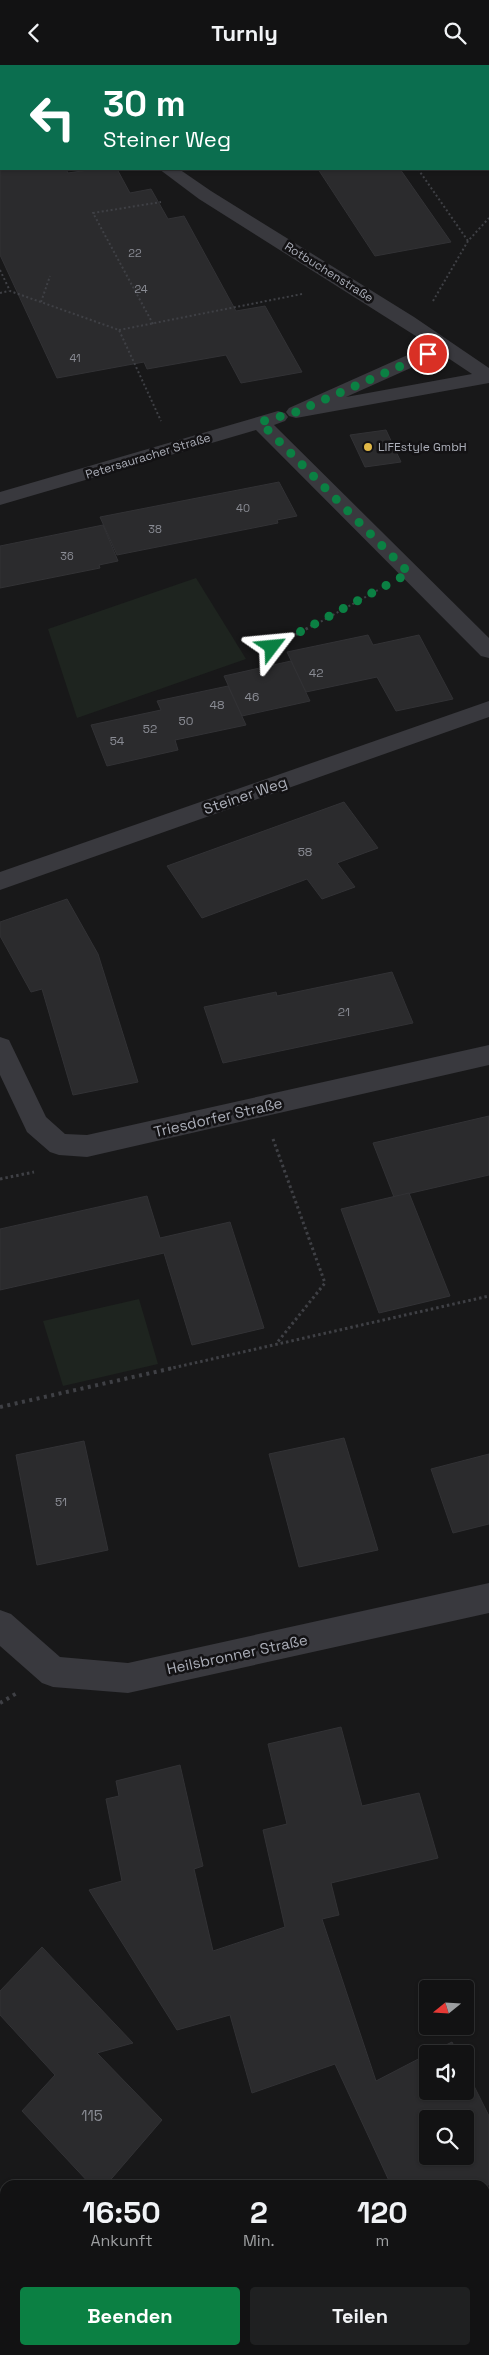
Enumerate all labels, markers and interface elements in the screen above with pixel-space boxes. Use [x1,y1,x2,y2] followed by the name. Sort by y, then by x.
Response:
[20,19,48,47] icon: back
[211,19,278,47] text: Turnly
[441,19,469,47] icon: search
[103,82,186,126] text: 30 m
[20,85,85,150] icon: left
[103,125,231,153] text: Steiner Weg
[282,238,376,306] street label: Rotbuchenstraße
[128,246,142,260] house number: 22
[134,282,148,296] house number: 24
[407,333,449,375] pin
[414,340,442,368] icon: arrive
[69,351,81,365] house number: 41
[83,429,213,483] street label: Petersauracher Straße
[378,439,467,455] place label: LIFEstyle GmbH
[362,441,374,453] marker: LIFEstyle GmbH
[236,501,250,515] house number: 40
[148,522,162,536] house number: 38
[60,549,74,563] house number: 36
[245,620,297,672] position arrow
[309,665,323,681] house number: 42
[245,689,259,705] house number: 46
[210,697,224,713] house number: 48
[179,713,193,729] house number: 50
[143,721,157,737] house number: 52
[110,733,125,749] house number: 54
[201,772,289,818] street label: Steiner Weg
[298,844,312,860] house number: 58
[338,1004,350,1020] house number: 21
[152,1093,284,1141] street label: Triesdorfer Straße
[55,1494,67,1510] house number: 51
[165,1630,309,1678] street label: Heilsbronner Straße
[419,1980,474,2035] north arrow
[419,1980,474,2165] map controls
[419,2045,474,2100] button: sound
[81,2106,103,2125] house number: 115
[419,2110,474,2165] button: search
[82,2193,161,2232] text: 16:50
[250,2193,268,2232] text: 2
[357,2193,408,2232] text: 120
[90,2230,153,2251] text: Ankunft
[243,2230,275,2251] text: Min.
[375,2230,389,2251] text: m
[20,2287,240,2345] button: Beenden
[250,2287,470,2345] button: Teilen

